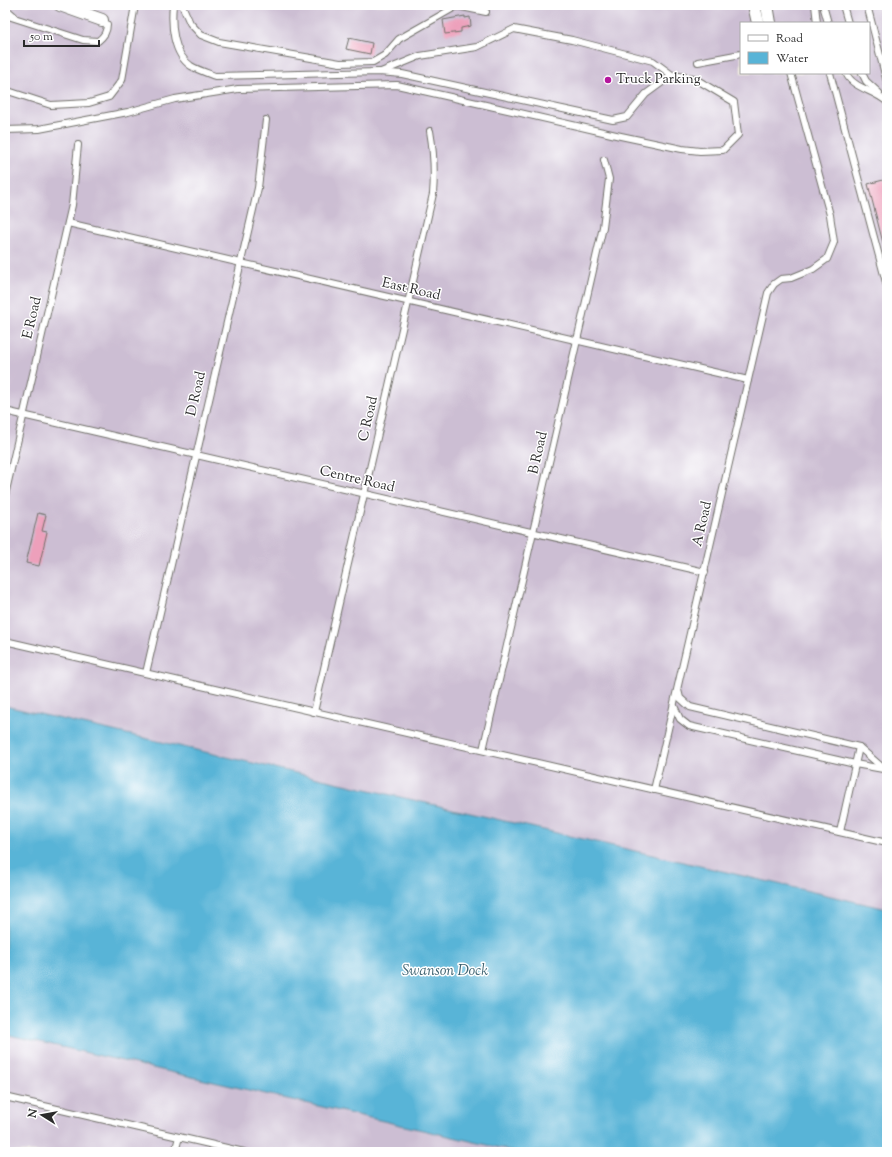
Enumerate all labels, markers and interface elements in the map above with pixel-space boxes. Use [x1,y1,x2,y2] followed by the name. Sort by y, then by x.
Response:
[24,22,99,48] scale bar
[740,22,870,74] legend
[29,28,53,46] text: 50 m
[776,30,803,48] text: Road
[776,50,809,68] text: Water
[616,70,701,90] place label: Truck Parking
[603,75,613,85] marker: Truck Parking
[380,274,442,306] street label: East Road
[18,295,48,341] street label: E Road
[182,369,212,418] street label: D Road
[354,394,384,444] street label: C Road
[524,430,554,476] street label: B Road
[317,462,397,498] street label: Centre Road
[688,499,718,549] street label: A Road
[402,961,488,982] water label: Swanson Dock
[22,1095,62,1135] north arrow
[24,1107,42,1120] text: N

